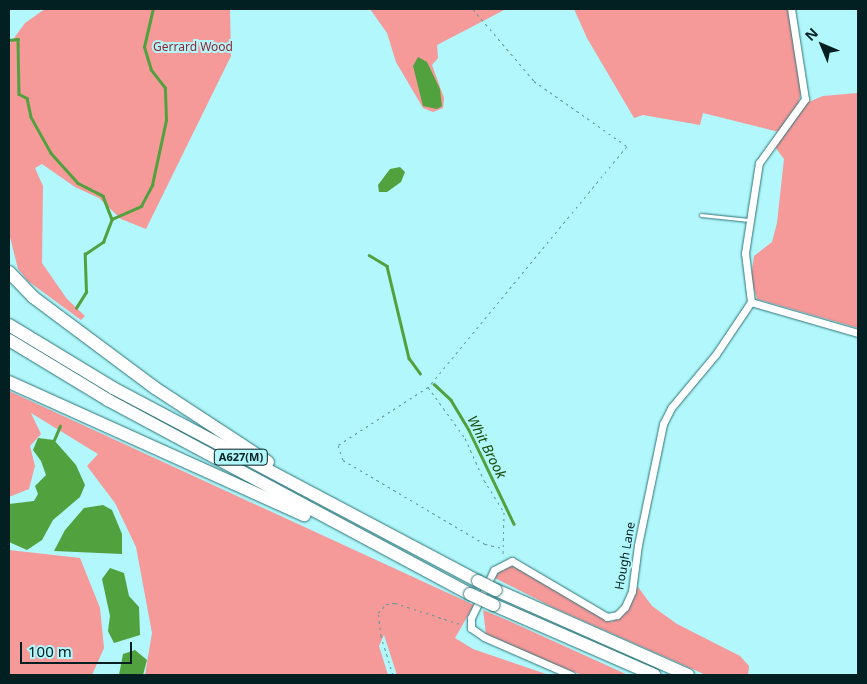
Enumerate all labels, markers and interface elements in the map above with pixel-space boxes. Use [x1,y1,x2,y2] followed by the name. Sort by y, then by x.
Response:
[797,20,847,70] north arrow
[800,23,822,45] text: N
[153,40,233,54] park label: Gerrard Wood
[464,413,510,481] water label: Whit Brook
[214,448,268,466] road number: A627(M)
[612,521,638,591] street label: Hough Lane
[22,632,135,664] scale bar
[28,641,72,661] text: 100 m

